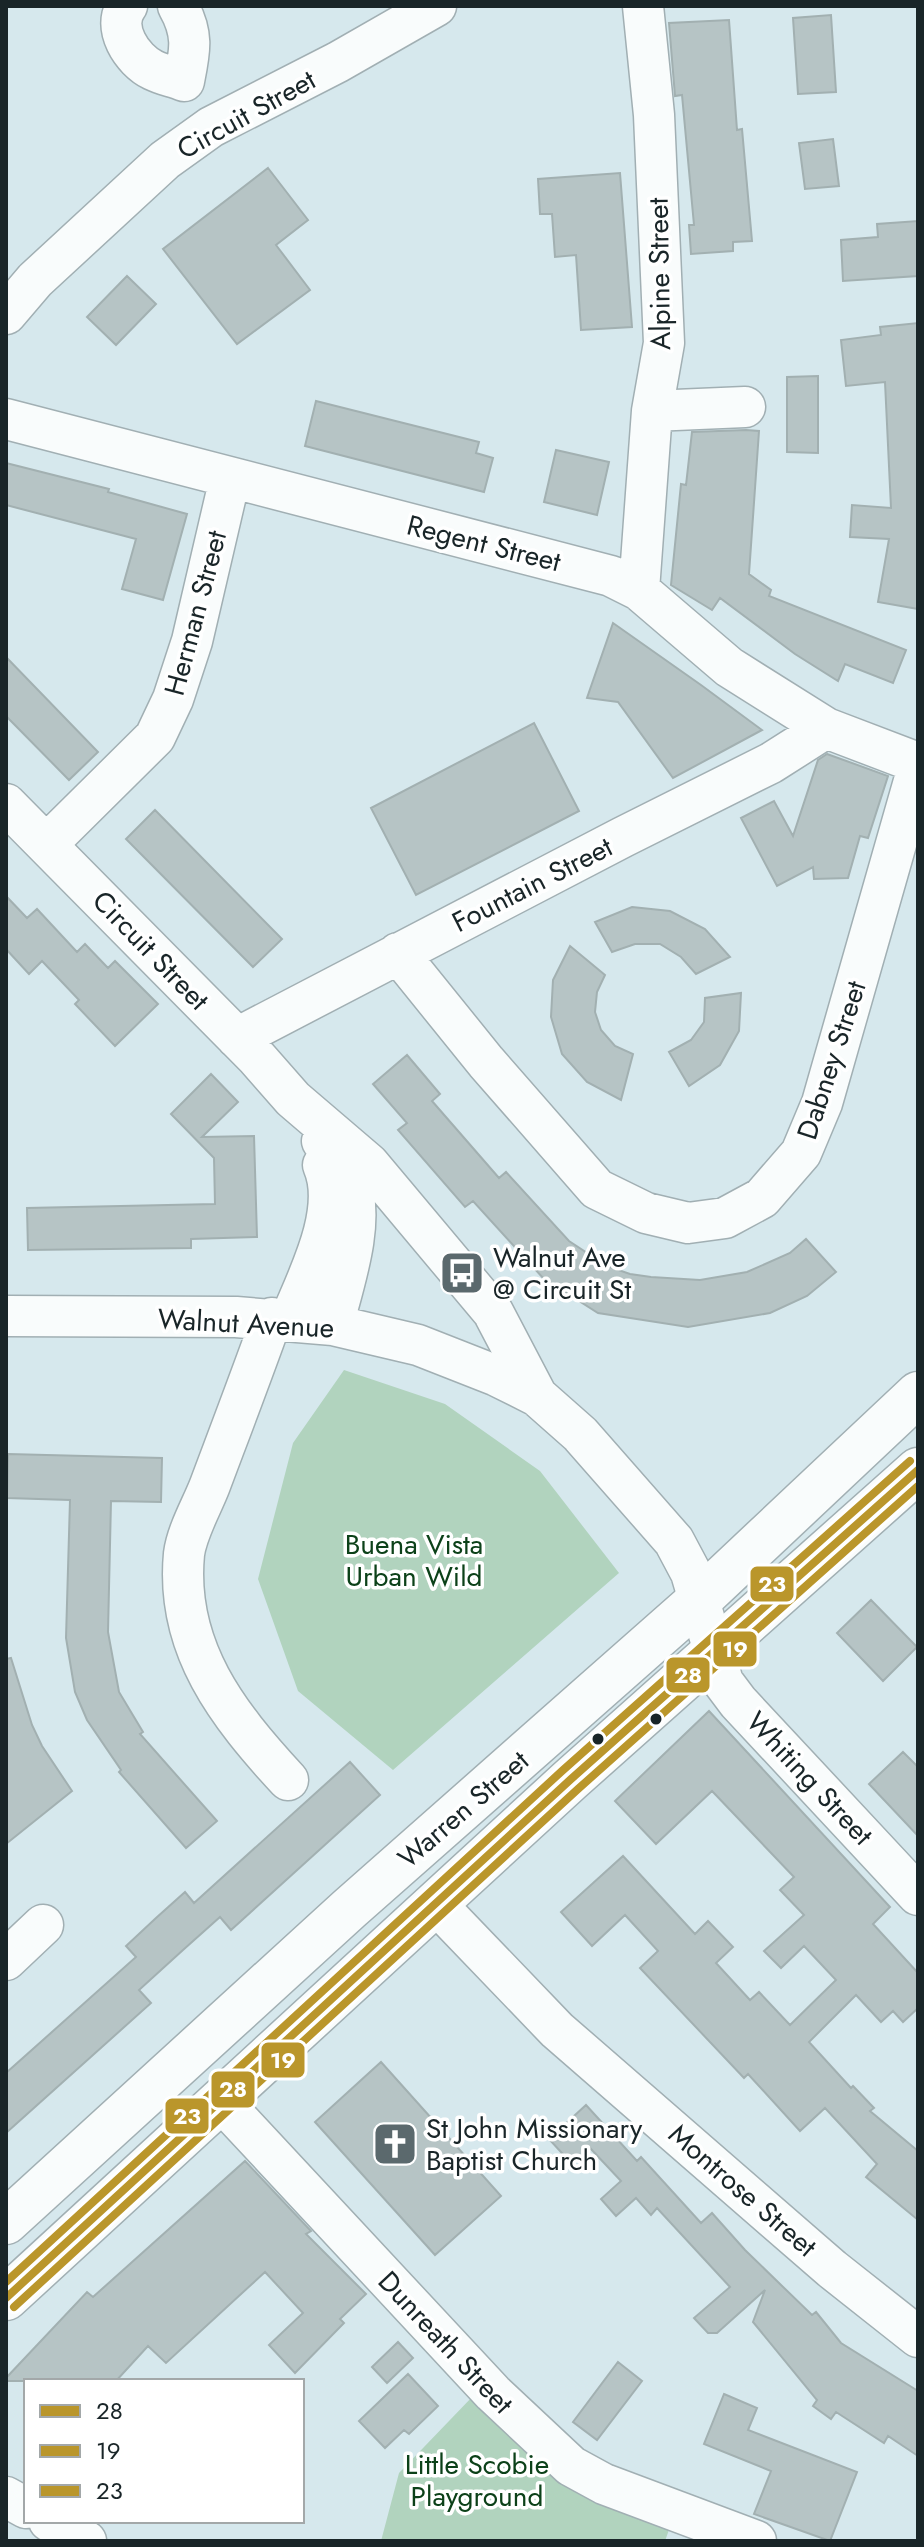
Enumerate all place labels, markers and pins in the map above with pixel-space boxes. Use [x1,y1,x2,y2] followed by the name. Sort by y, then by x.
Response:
[493,1237,631,1310] place label: Walnut Ave @ Circuit St
[438,1249,486,1297] bus stop icon: Walnut Ave @ Circuit St
[648,1711,664,1727] unlabelled marker
[590,1731,606,1747] unlabelled marker
[426,2108,643,2181] place label: St John Missionary Baptist Church
[371,2120,419,2168] church icon: St John Missionary Baptist Church

